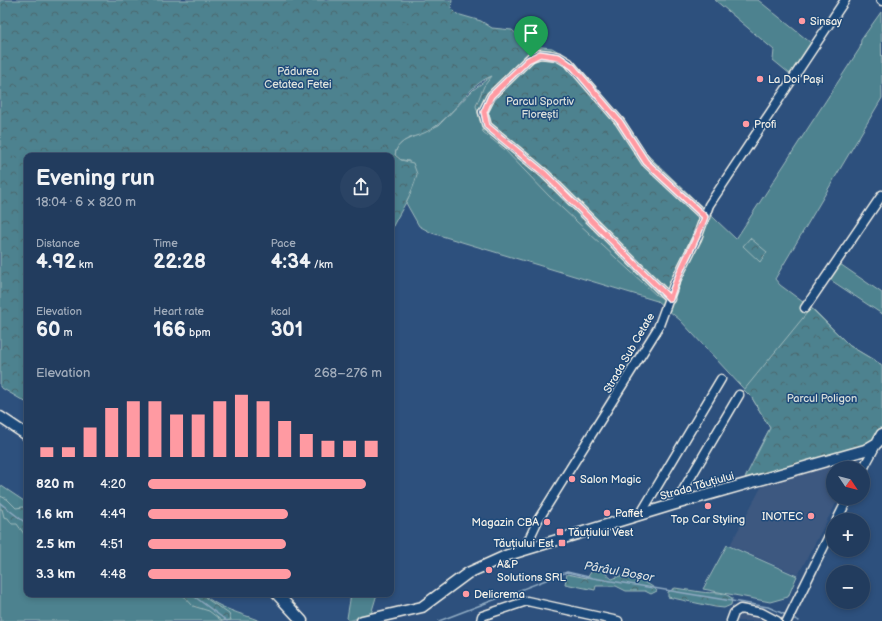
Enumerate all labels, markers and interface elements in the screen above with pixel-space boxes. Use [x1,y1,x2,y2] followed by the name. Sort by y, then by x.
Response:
[810,15,842,28] place label: Sinsay
[514,16,548,57] pin
[797,16,807,26] marker: Sinsay
[520,22,542,44] icon: arrive
[264,65,332,91] park label: Pădurea Cetatea Fetei
[768,73,824,86] place label: La Doi Pași
[755,74,765,84] marker: La Doi Pași
[506,95,575,121] park label: Parcul Sportiv Florești
[754,118,776,131] place label: Profi
[741,119,751,129] marker: Profi
[36,165,155,192] text: Evening run
[340,166,382,208] button: share
[36,194,136,210] text: 18:04 · 6 × 820 m
[36,237,80,250] text: Distance
[153,237,178,250] text: Time
[271,237,296,250] text: Pace
[36,250,76,274] text: 4.92
[153,250,206,274] text: 22:28
[271,250,311,274] text: 4:34
[76,258,93,271] text: km
[311,258,333,271] text: /km
[36,305,82,318] text: Elevation
[153,305,204,318] text: Heart rate
[271,305,290,318] text: kcal
[601,310,657,395] street label: Strada Sub Cetate
[36,318,61,342] text: 60
[153,318,186,342] text: 166
[271,318,303,342] text: 301
[61,326,73,339] text: m
[186,326,211,339] text: bpm
[36,365,90,381] text: Elevation
[314,365,382,381] text: 268–276 m
[787,392,857,405] park label: Parcul Poligon
[826,461,870,505] north arrow
[826,461,870,609] map controls
[658,469,736,503] street label: Strada Tăuțiului
[580,473,641,486] place label: Salon Magic
[567,474,577,484] marker: Salon Magic
[36,476,74,492] text: 820 m
[100,476,126,492] text: 4:20
[703,501,713,511] marker: Top Car Styling
[36,506,74,522] text: 1.6 km
[100,506,126,522] text: 4:49
[615,507,644,520] place label: Paffet
[602,508,612,518] marker: Paffet
[762,510,803,523] place label: INOTEC
[806,511,816,521] marker: INOTEC
[671,513,745,526] place label: Top Car Styling
[826,513,870,557] button: +
[472,516,539,529] place label: Magazin CBA
[542,517,552,527] marker: Magazin CBA
[568,526,634,539] place label: Tăuțiului Vest
[555,527,565,537] marker: Tăuțiului Vest
[36,536,76,552] text: 2.5 km
[100,536,123,552] text: 4:51
[494,537,555,550] place label: Tăuțiului Est
[557,538,567,548] marker: Tăuțiului Est
[497,558,567,584] place label: A&P Solutions SRL
[583,558,657,586] water label: Pârâul Boșor
[484,565,494,575] marker: A&P Solutions SRL
[826,565,870,609] button: −
[36,566,75,582] text: 3.3 km
[100,566,126,582] text: 4:48
[474,588,525,601] place label: Delicrema
[461,589,471,599] marker: Delicrema

